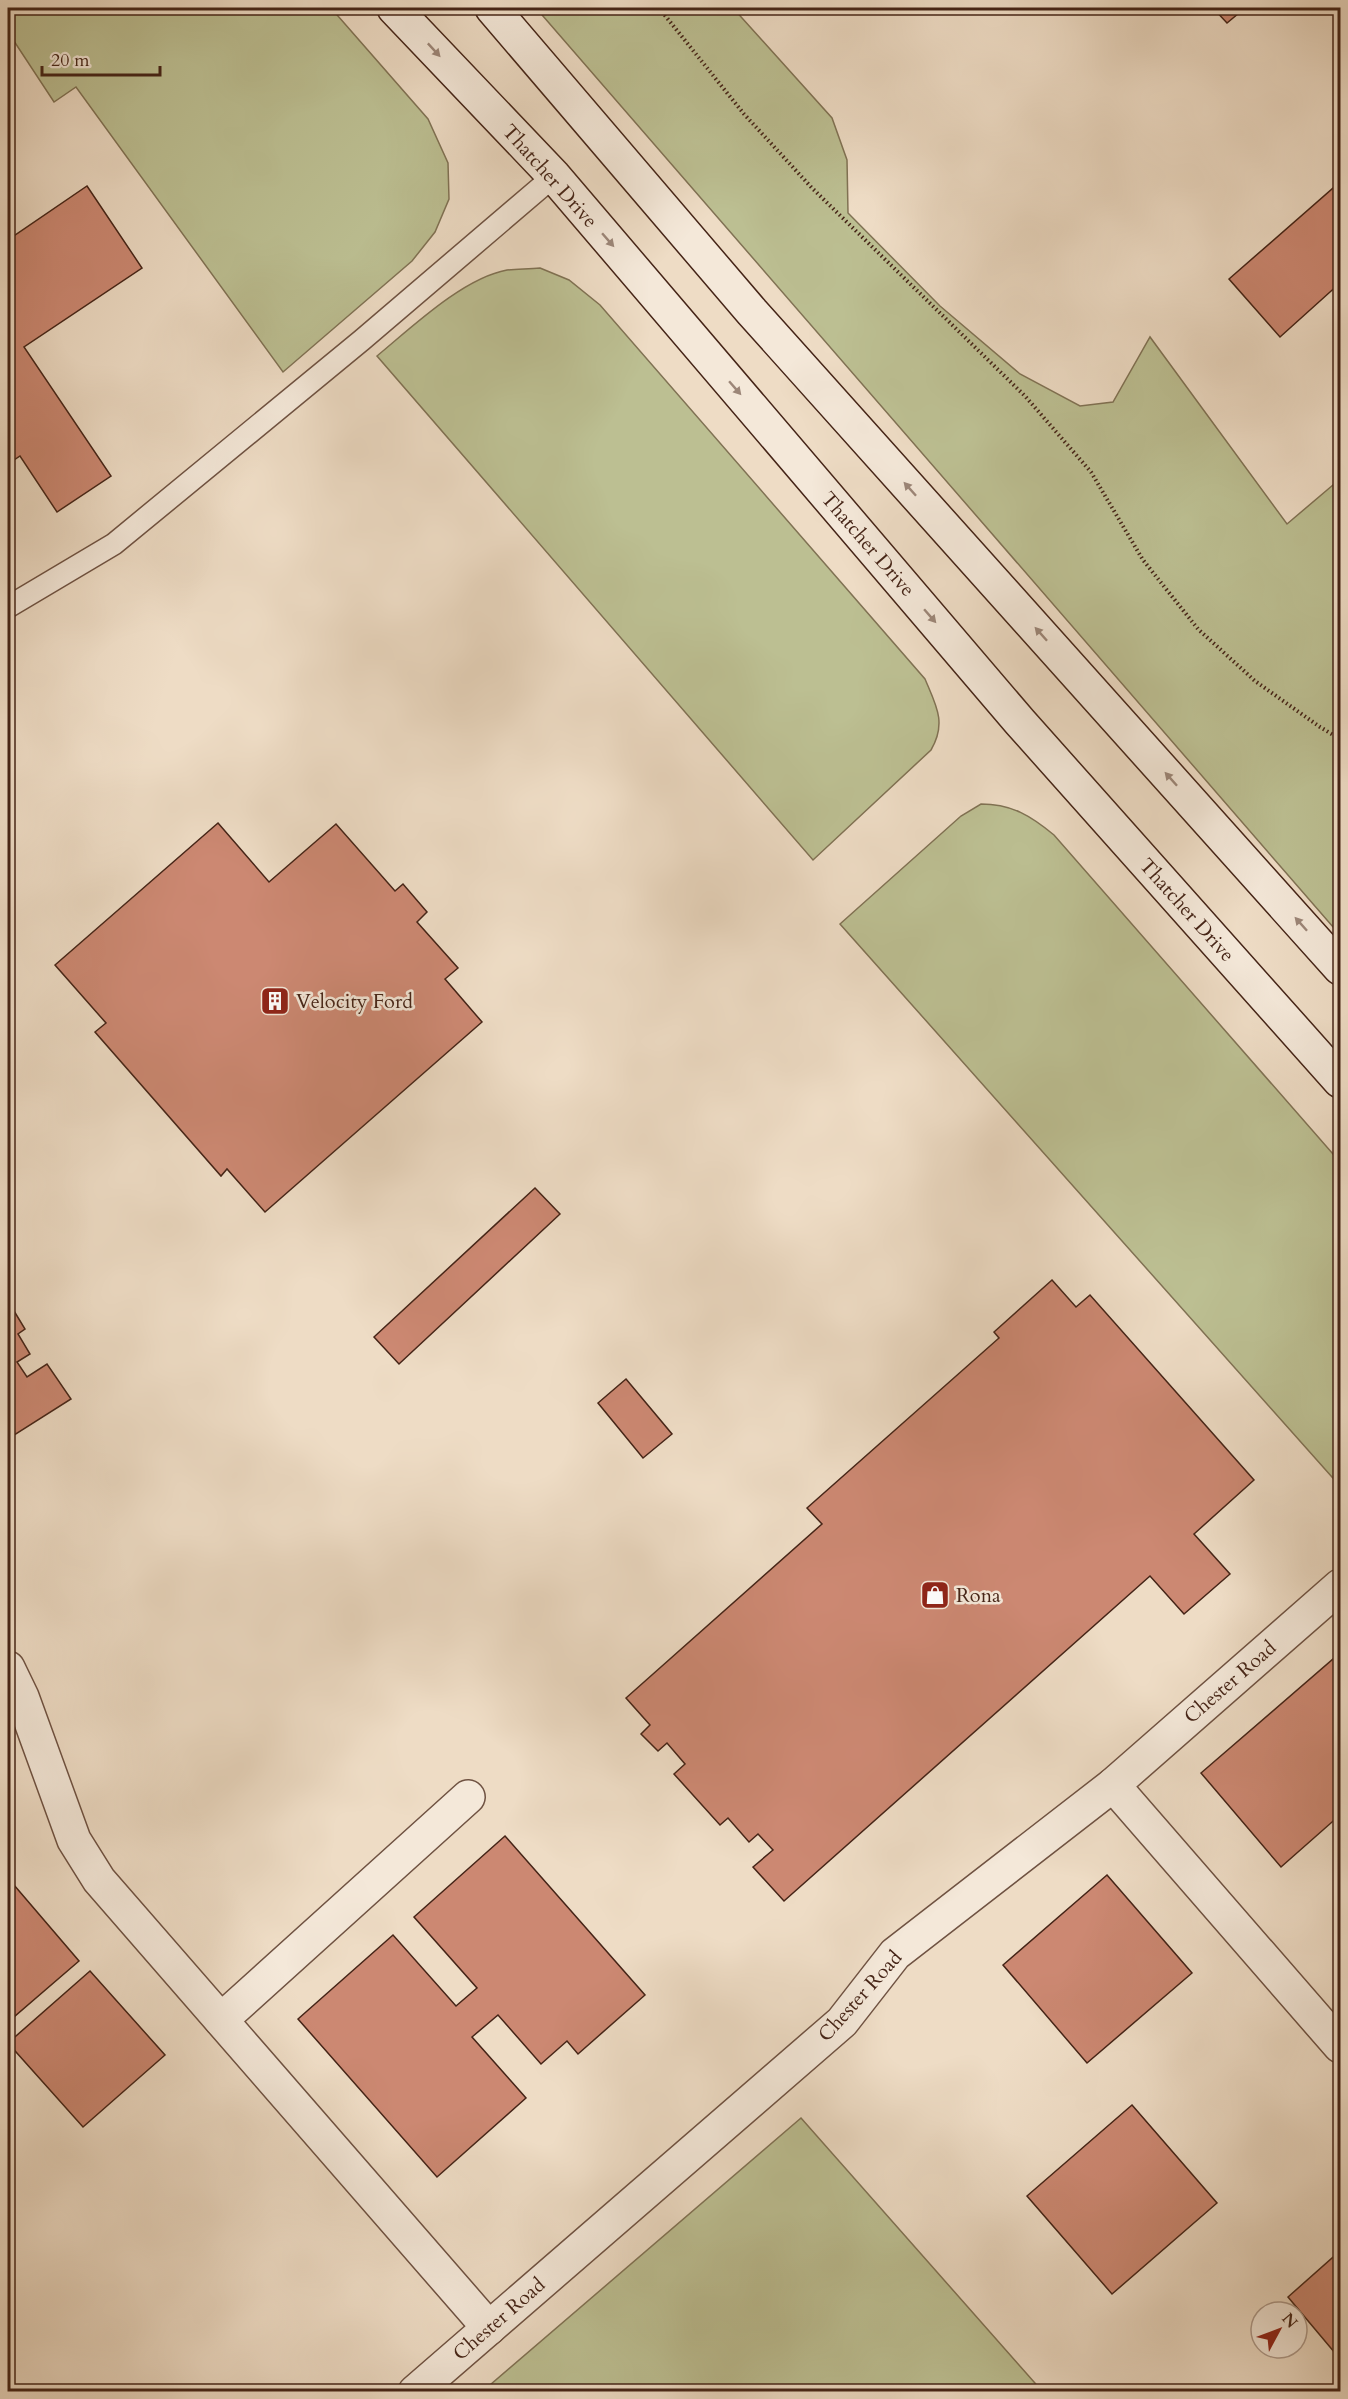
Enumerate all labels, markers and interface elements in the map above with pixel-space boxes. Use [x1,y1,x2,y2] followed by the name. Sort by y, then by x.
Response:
[42,39,160,77] scale bar
[427,42,440,57] one-way arrow
[51,48,90,73] text: 20 m
[496,118,604,234] street label: Thatcher Drive
[601,232,614,247] one-way arrow
[728,380,741,395] one-way arrow
[904,482,917,497] one-way arrow
[815,486,921,602] street label: Thatcher Drive
[923,608,936,623] one-way arrow
[1035,627,1048,642] one-way arrow
[1165,772,1178,787] one-way arrow
[1133,852,1241,968] street label: Thatcher Drive
[1295,917,1308,932] one-way arrow
[259,985,291,1017] building icon: Velocity Ford
[296,988,413,1015] place label: Velocity Ford
[919,1579,951,1611] shop icon: Rona
[956,1582,1001,1609] place label: Rona
[1178,1634,1282,1730] street label: Chester Road
[812,1944,908,2047] street label: Chester Road
[447,2271,551,2367] street label: Chester Road
[1249,2300,1309,2360] north arrow
[1277,2308,1302,2333] text: N

